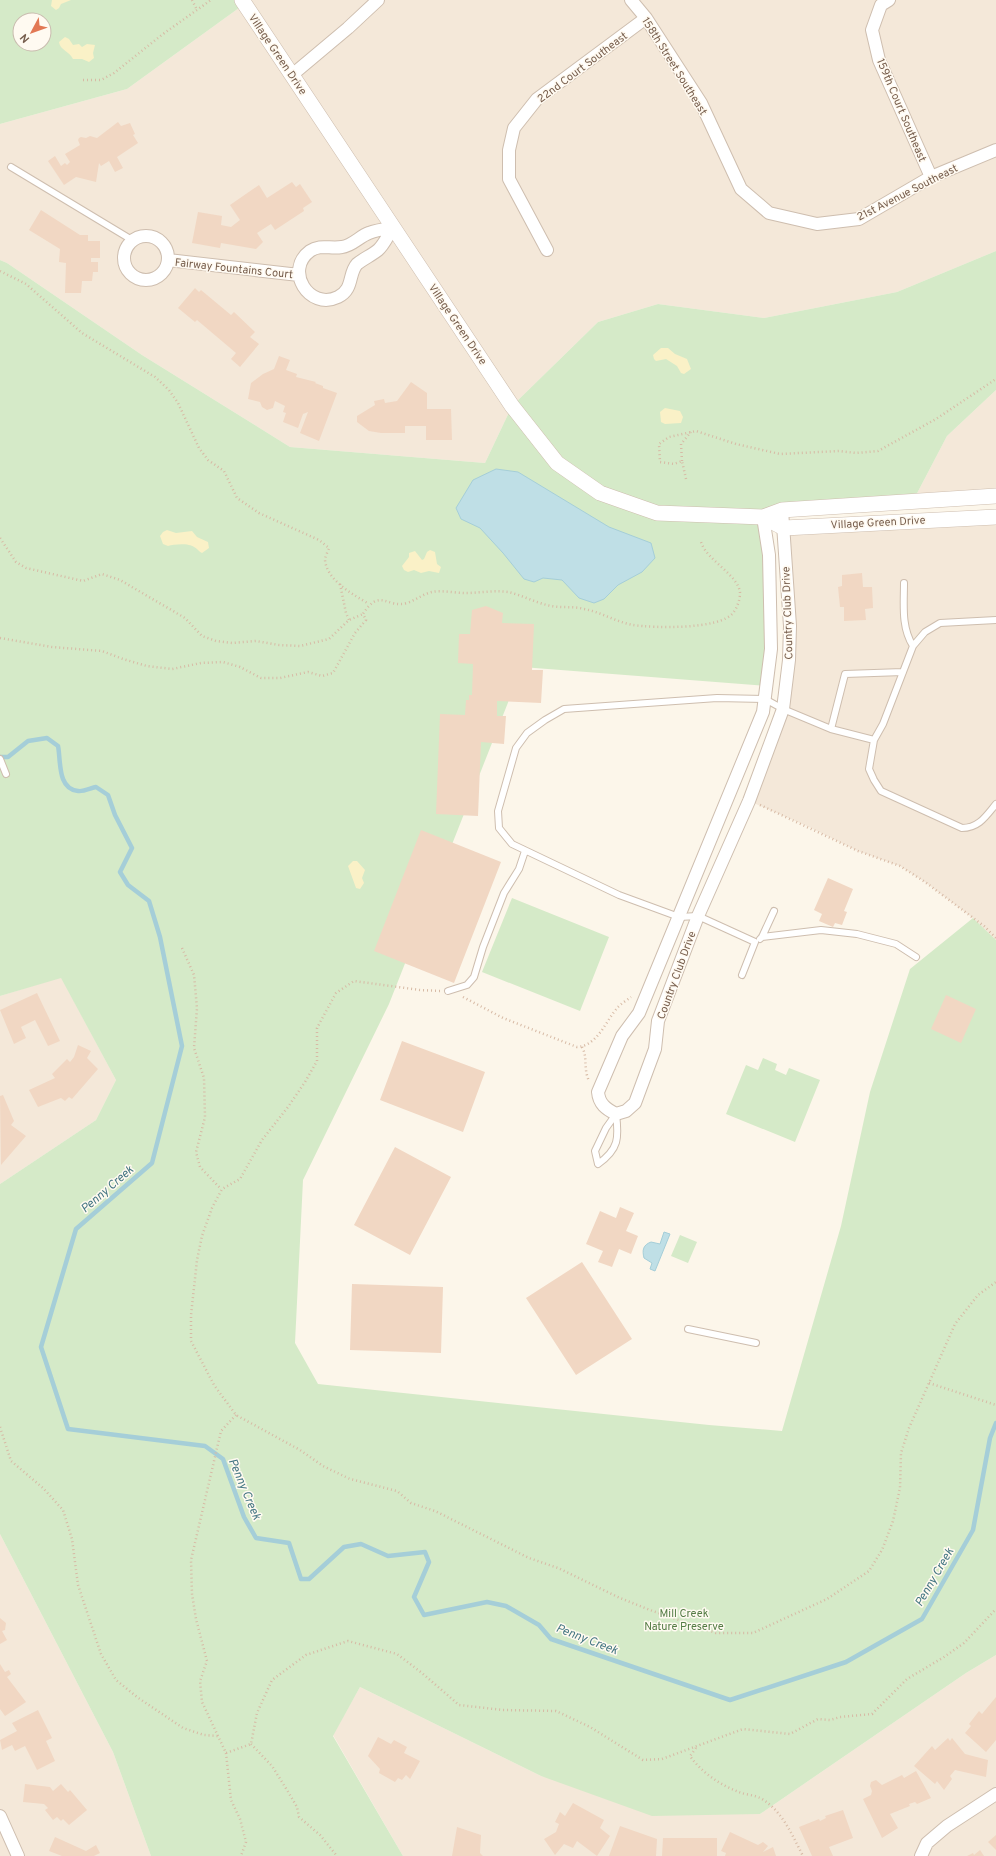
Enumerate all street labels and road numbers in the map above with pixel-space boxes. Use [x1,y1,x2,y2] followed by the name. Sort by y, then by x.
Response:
[245,11,310,98] street label: Village Green Drive
[638,15,710,118] street label: 158th Street Southeast
[535,29,630,106] street label: 22nd Court Southeast
[873,57,929,164] street label: 159th Court Southeast
[855,161,960,224] street label: 21st Avenue Southeast
[174,256,294,282] street label: Fairway Fountains Court
[425,281,490,368] street label: Village Green Drive
[830,514,926,532] street label: Village Green Drive
[779,566,797,660] street label: Country Club Drive
[654,929,699,1021] street label: Country Club Drive

